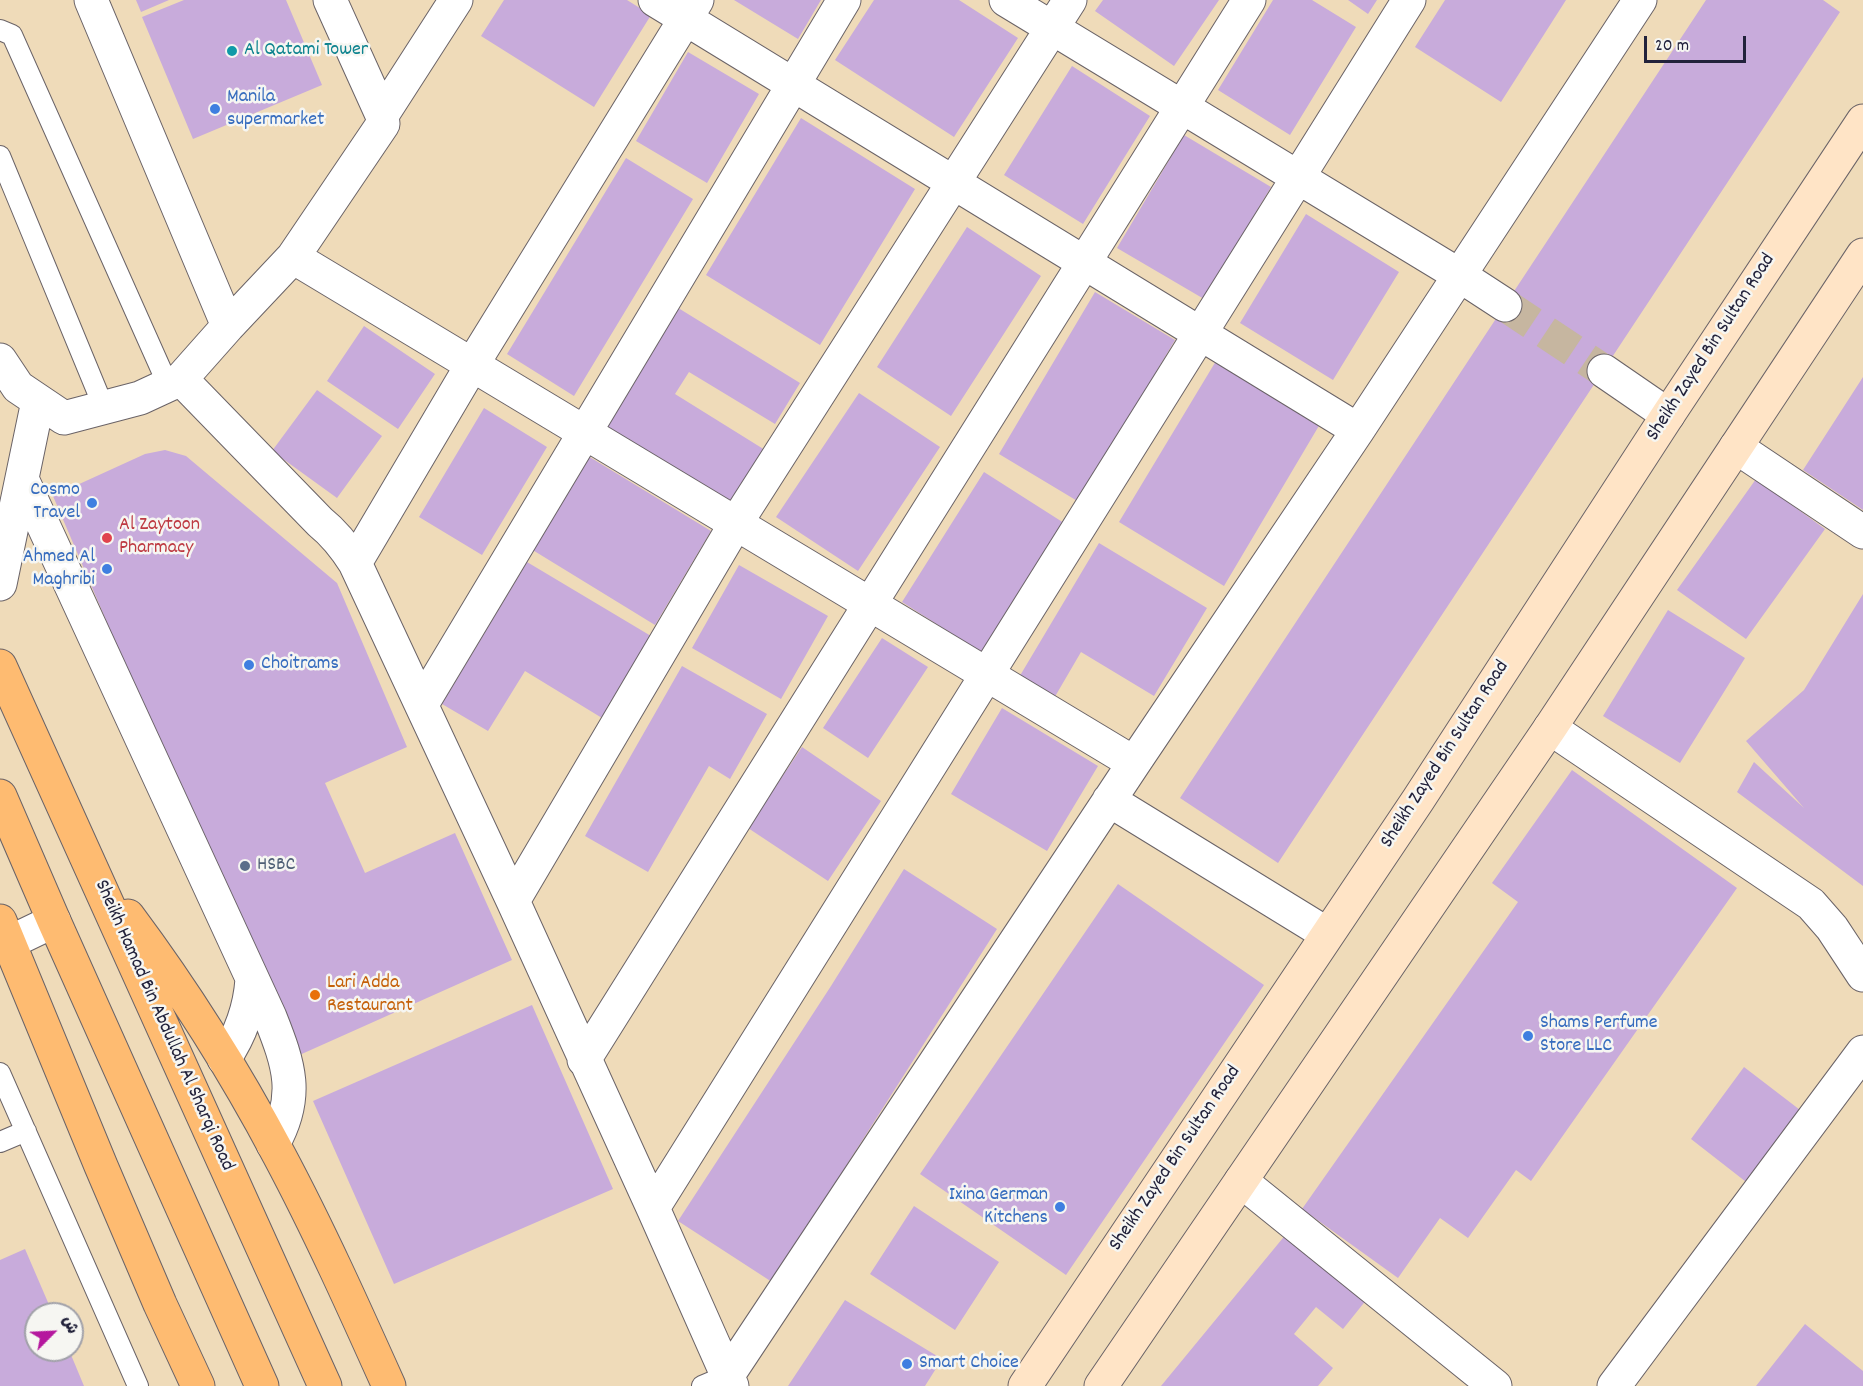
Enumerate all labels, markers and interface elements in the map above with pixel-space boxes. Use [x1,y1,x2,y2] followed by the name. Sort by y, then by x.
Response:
[1647,24,1749,62] scale bar
[1655,34,1689,59] text: 20 m
[244,39,368,63] place label: Al Qatami Tower
[225,44,239,58] marker: Al Qatami Tower
[227,86,324,133] place label: Manila supermarket
[208,102,222,116] marker: Manila supermarket
[1642,250,1782,446] street label: Sheikh Zayed Bin Sultan Road
[30,479,80,526] place label: Cosmo Travel
[85,496,99,510] marker: Cosmo Travel
[119,514,200,561] place label: Al Zaytoon Pharmacy
[100,531,114,545] marker: Al Zaytoon Pharmacy
[23,546,95,593] place label: Ahmed Al Maghribi
[100,562,114,576] marker: Ahmed Al Maghribi
[261,653,339,677] place label: Choitrams
[1376,657,1516,853] street label: Sheikh Zayed Bin Sultan Road
[242,658,256,672] marker: Choitrams
[257,854,295,878] place label: HSBC
[238,859,252,873] marker: HSBC
[88,877,238,1175] street label: Sheikh Hamad Bin Abdullah Al Sharqi Road
[327,972,413,1019] place label: Lari Adda Restaurant
[308,988,322,1002] marker: Lari Adda Restaurant
[1540,1012,1658,1059] place label: Shams Perfume Store LLC
[1521,1029,1535,1043] marker: Shams Perfume Store LLC
[1105,1062,1247,1256] street label: Sheikh Zayed Bin Sultan Road
[949,1184,1048,1231] place label: Ixina German Kitchens
[1053,1200,1067,1214] marker: Ixina German Kitchens
[24,1302,84,1362] north arrow
[55,1313,83,1338] text: ش
[919,1352,1019,1376] place label: Smart Choice
[900,1357,914,1371] marker: Smart Choice

